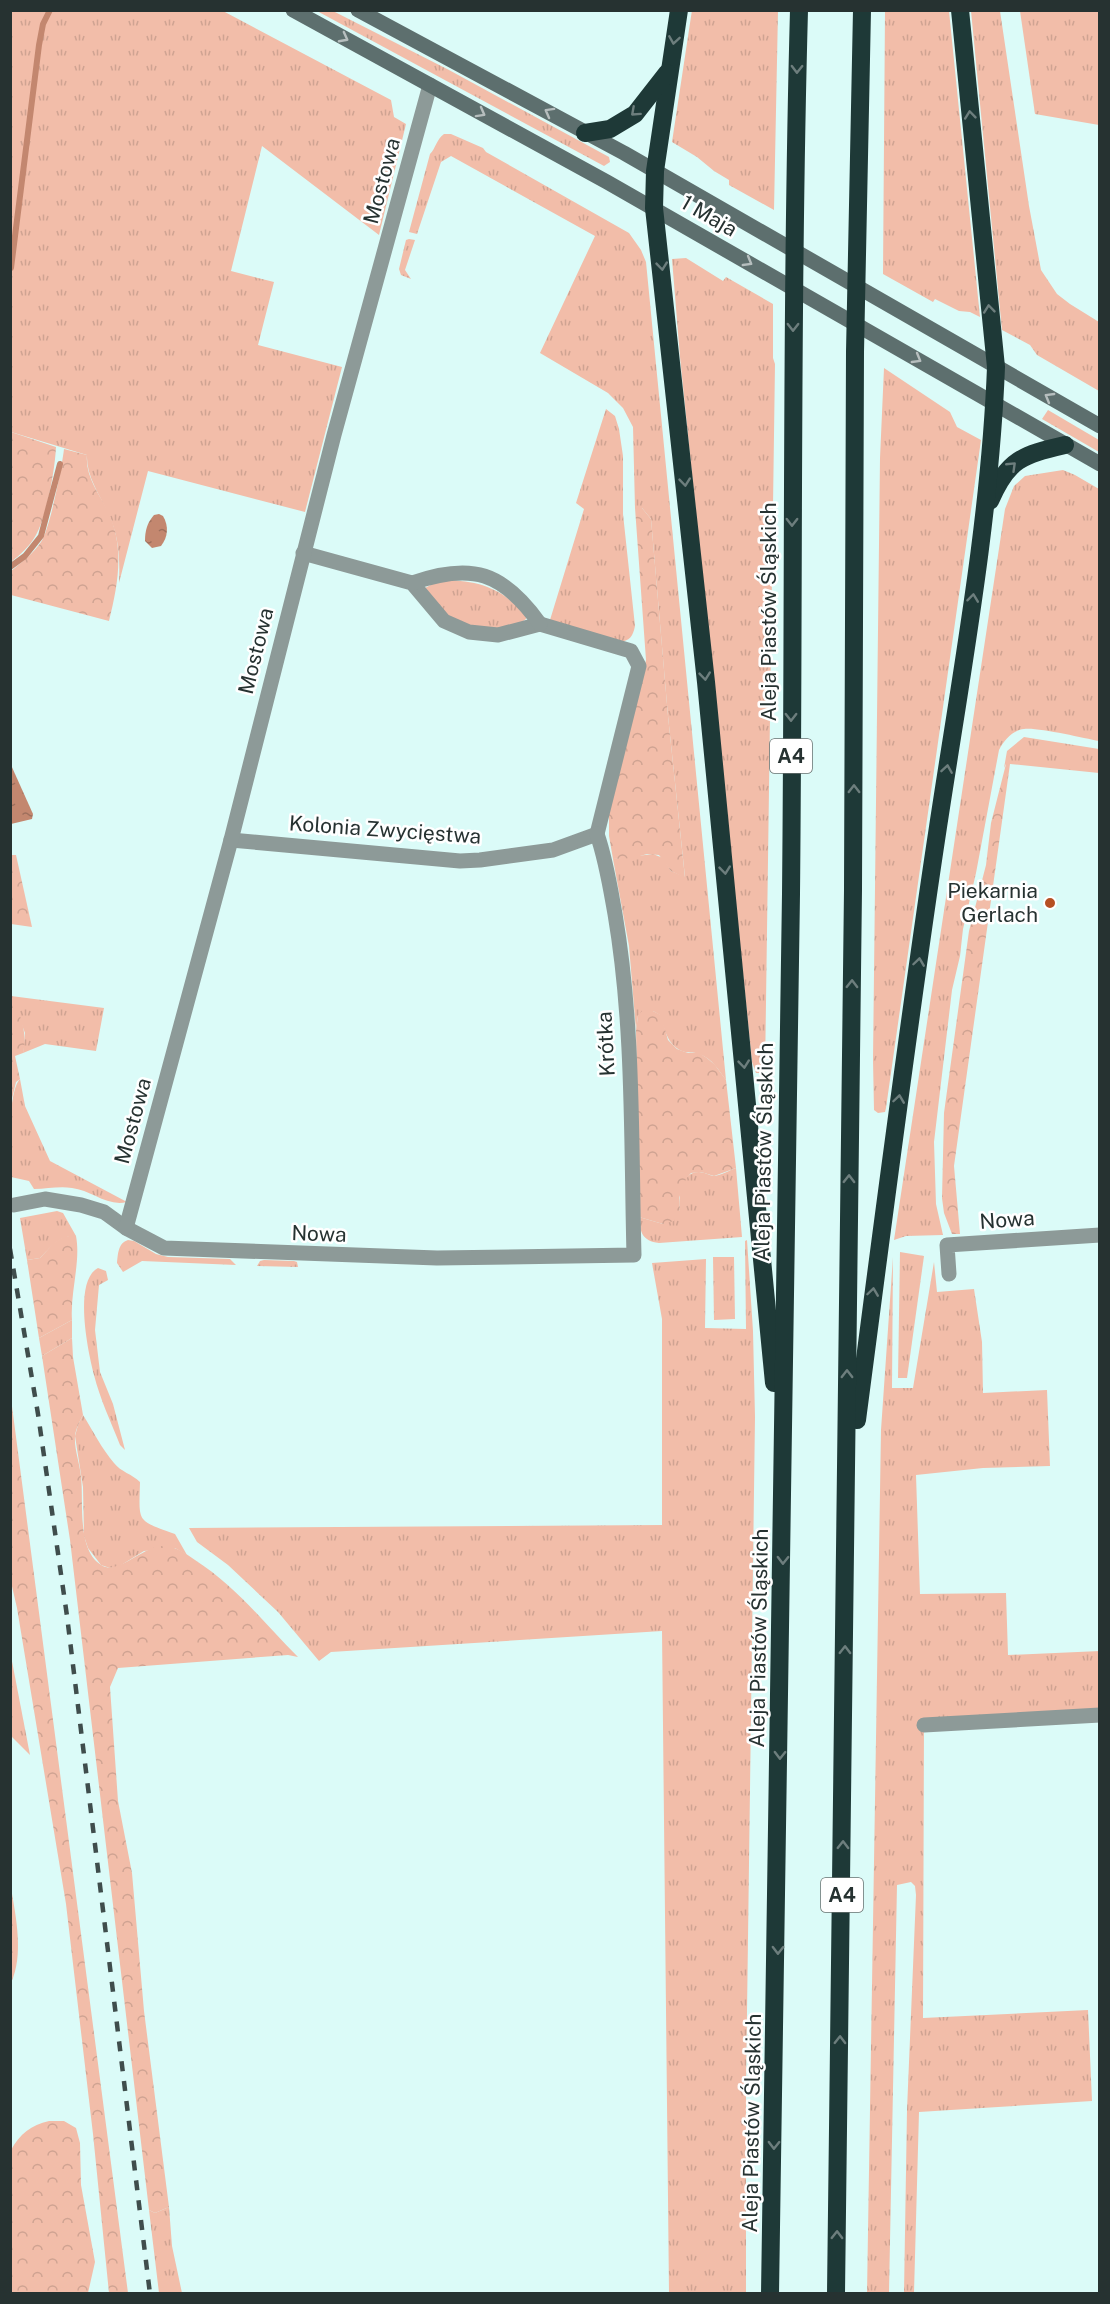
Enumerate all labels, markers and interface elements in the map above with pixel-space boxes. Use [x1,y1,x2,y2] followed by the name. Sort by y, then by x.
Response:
[338,31,348,42] one-way arrow
[669,35,681,45] one-way arrow
[791,64,803,73] one-way arrow
[631,105,642,116] one-way arrow
[475,106,485,117] one-way arrow
[545,108,555,119] one-way arrow
[964,110,977,119] one-way arrow
[358,135,405,227] street label: Mostowa
[677,190,742,242] street label: 1 Maja
[742,255,752,267] one-way arrow
[655,262,667,271] one-way arrow
[984,304,996,313] one-way arrow
[787,322,799,331] one-way arrow
[911,351,921,363] one-way arrow
[1045,392,1055,404] one-way arrow
[1004,463,1015,474] one-way arrow
[678,477,690,486] one-way arrow
[756,502,781,722] street label: Aleja Piastów Śląskich
[785,517,798,526] one-way arrow
[966,594,978,603] one-way arrow
[233,605,278,697] street label: Mostowa
[699,671,711,680] one-way arrow
[785,712,797,721] one-way arrow
[770,739,812,773] road number: A4
[941,764,953,774] one-way arrow
[848,785,860,794] one-way arrow
[288,810,482,849] street label: Kolonia Zwycięstwa
[718,865,731,874] one-way arrow
[947,878,1038,927] place label: Piekarnia Gerlach
[1043,896,1057,910] marker: Piekarnia Gerlach
[912,957,924,966] one-way arrow
[846,980,858,989] one-way arrow
[591,1011,620,1077] street label: Krótka
[749,1042,778,1262] street label: Aleja Piastów Śląskich
[737,1059,750,1068] one-way arrow
[109,1075,156,1167] street label: Mostowa
[893,1094,905,1103] one-way arrow
[843,1175,855,1184] one-way arrow
[979,1205,1035,1234] street label: Nowa
[291,1220,347,1247] street label: Nowa
[867,1287,879,1297] one-way arrow
[841,1370,853,1379] one-way arrow
[744,1528,773,1748] street label: Aleja Piastów Śląskich
[777,1555,789,1564] one-way arrow
[839,1646,851,1655] one-way arrow
[774,1750,786,1759] one-way arrow
[837,1841,849,1850] one-way arrow
[821,1878,863,1912] road number: A4
[772,1945,784,1954] one-way arrow
[737,2013,766,2233] street label: Aleja Piastów Śląskich
[834,2036,847,2045] one-way arrow
[768,2140,780,2149] one-way arrow
[831,2231,843,2240] one-way arrow

